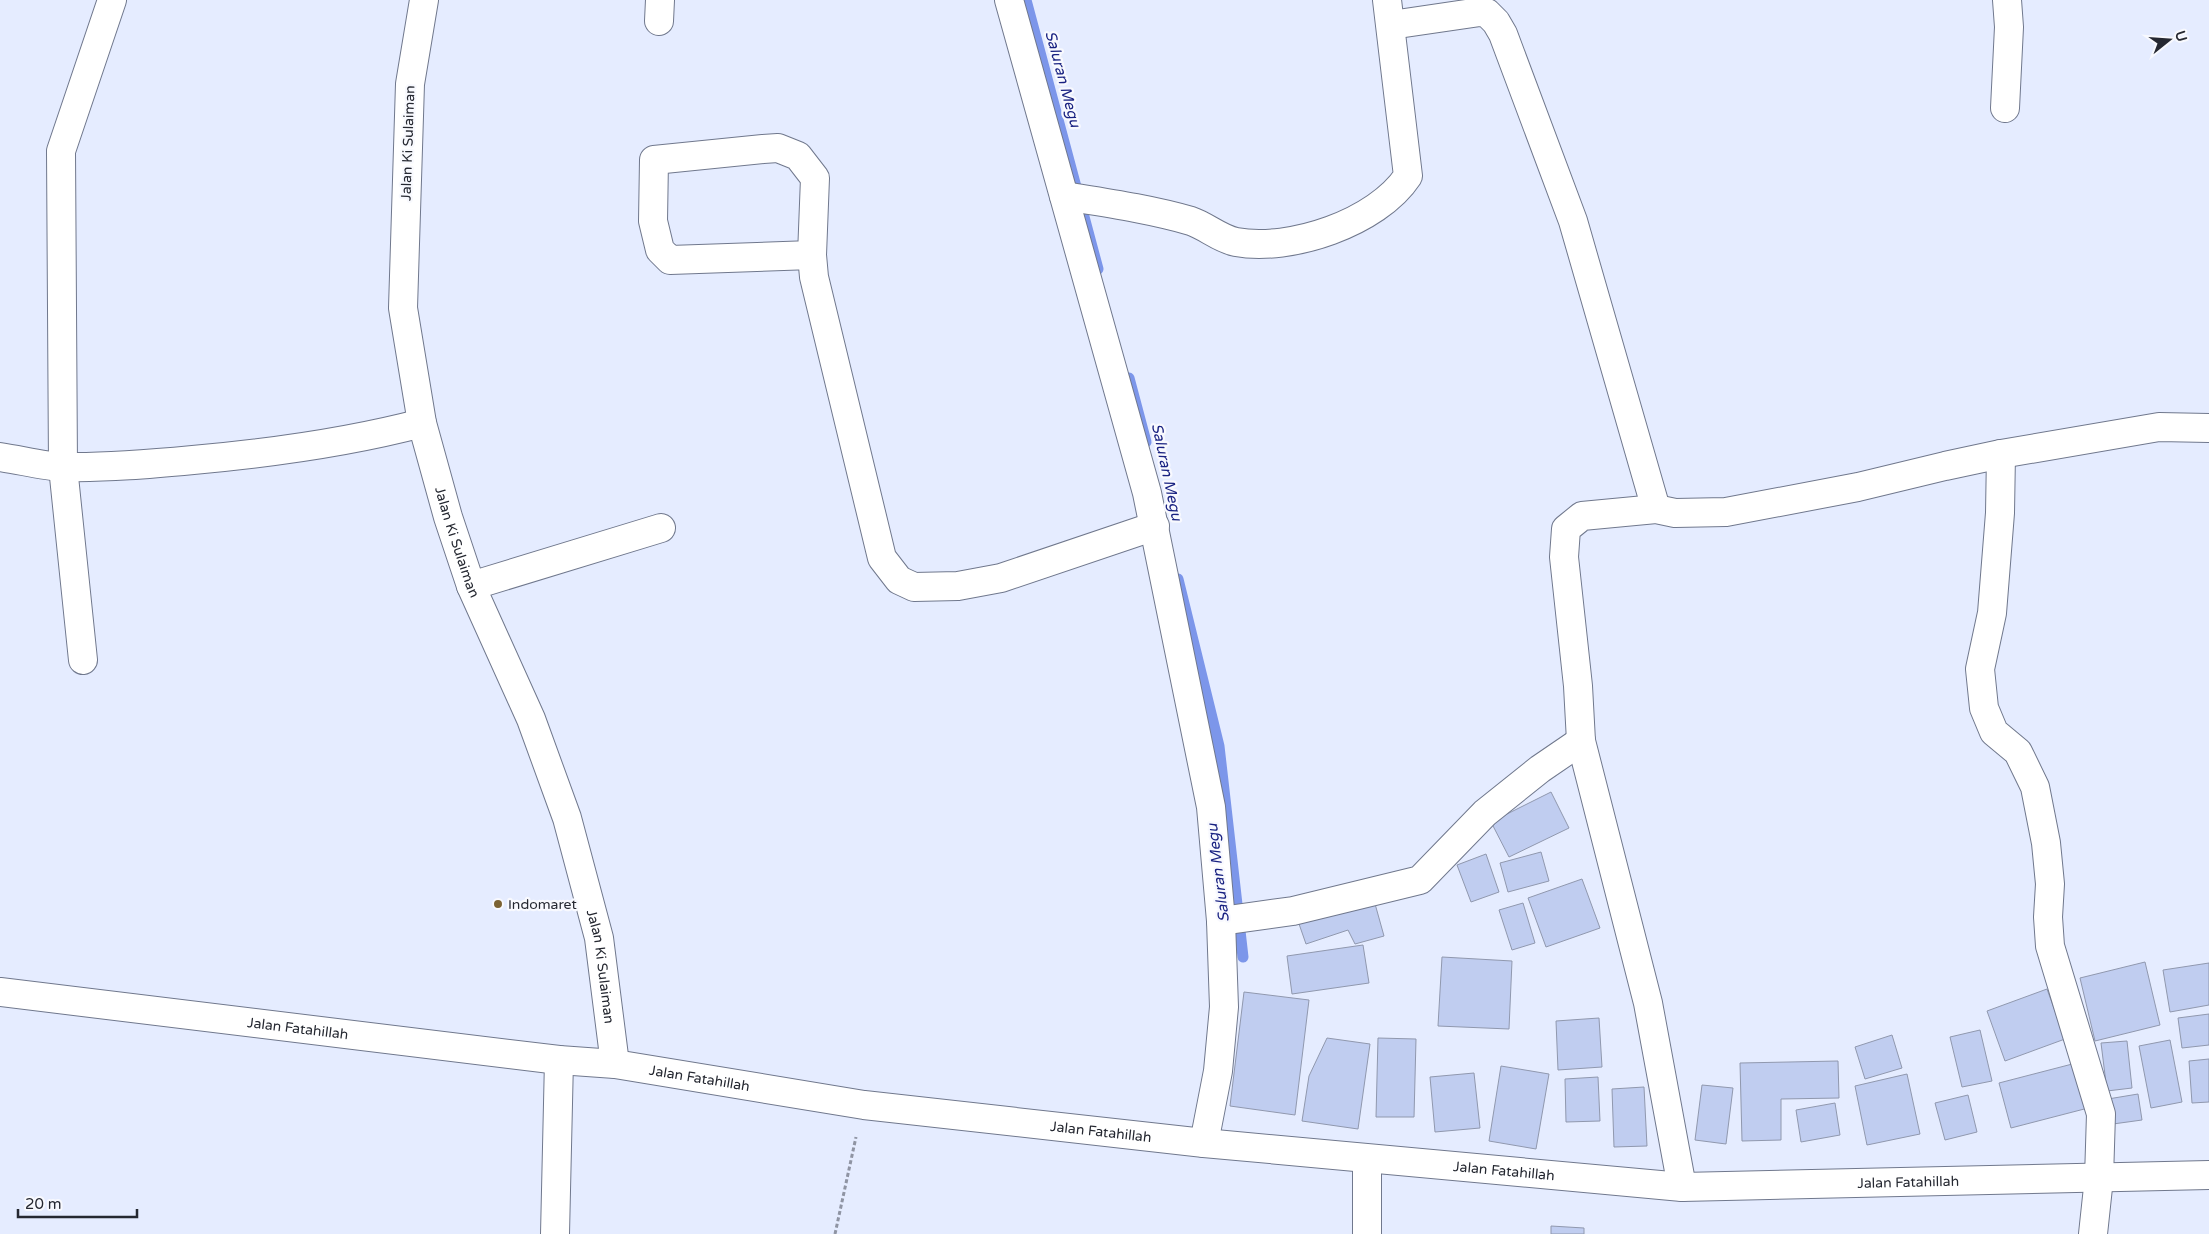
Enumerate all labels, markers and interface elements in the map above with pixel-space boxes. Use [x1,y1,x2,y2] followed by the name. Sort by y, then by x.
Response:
[2144,15,2194,65] north arrow
[1041,29,1085,130] water label: Saluran Megu
[2171,29,2191,44] text: U
[397,85,419,201] street label: Jalan Ki Sulaiman
[1148,422,1186,523] water label: Saluran Megu
[431,485,484,600] street label: Jalan Ki Sulaiman
[1203,822,1233,923] water label: Saluran Megu
[508,896,578,913] place label: Indomaret
[492,898,504,910] marker: Indomaret
[583,907,618,1025] street label: Jalan Ki Sulaiman
[246,1014,349,1043] street label: Jalan Fatahillah
[648,1061,751,1095] street label: Jalan Fatahillah
[1049,1117,1152,1146] street label: Jalan Fatahillah
[1453,1157,1555,1184] street label: Jalan Fatahillah
[1857,1172,1959,1192] street label: Jalan Fatahillah
[18,1186,136,1218] scale bar
[25,1195,62,1213] text: 20 m

